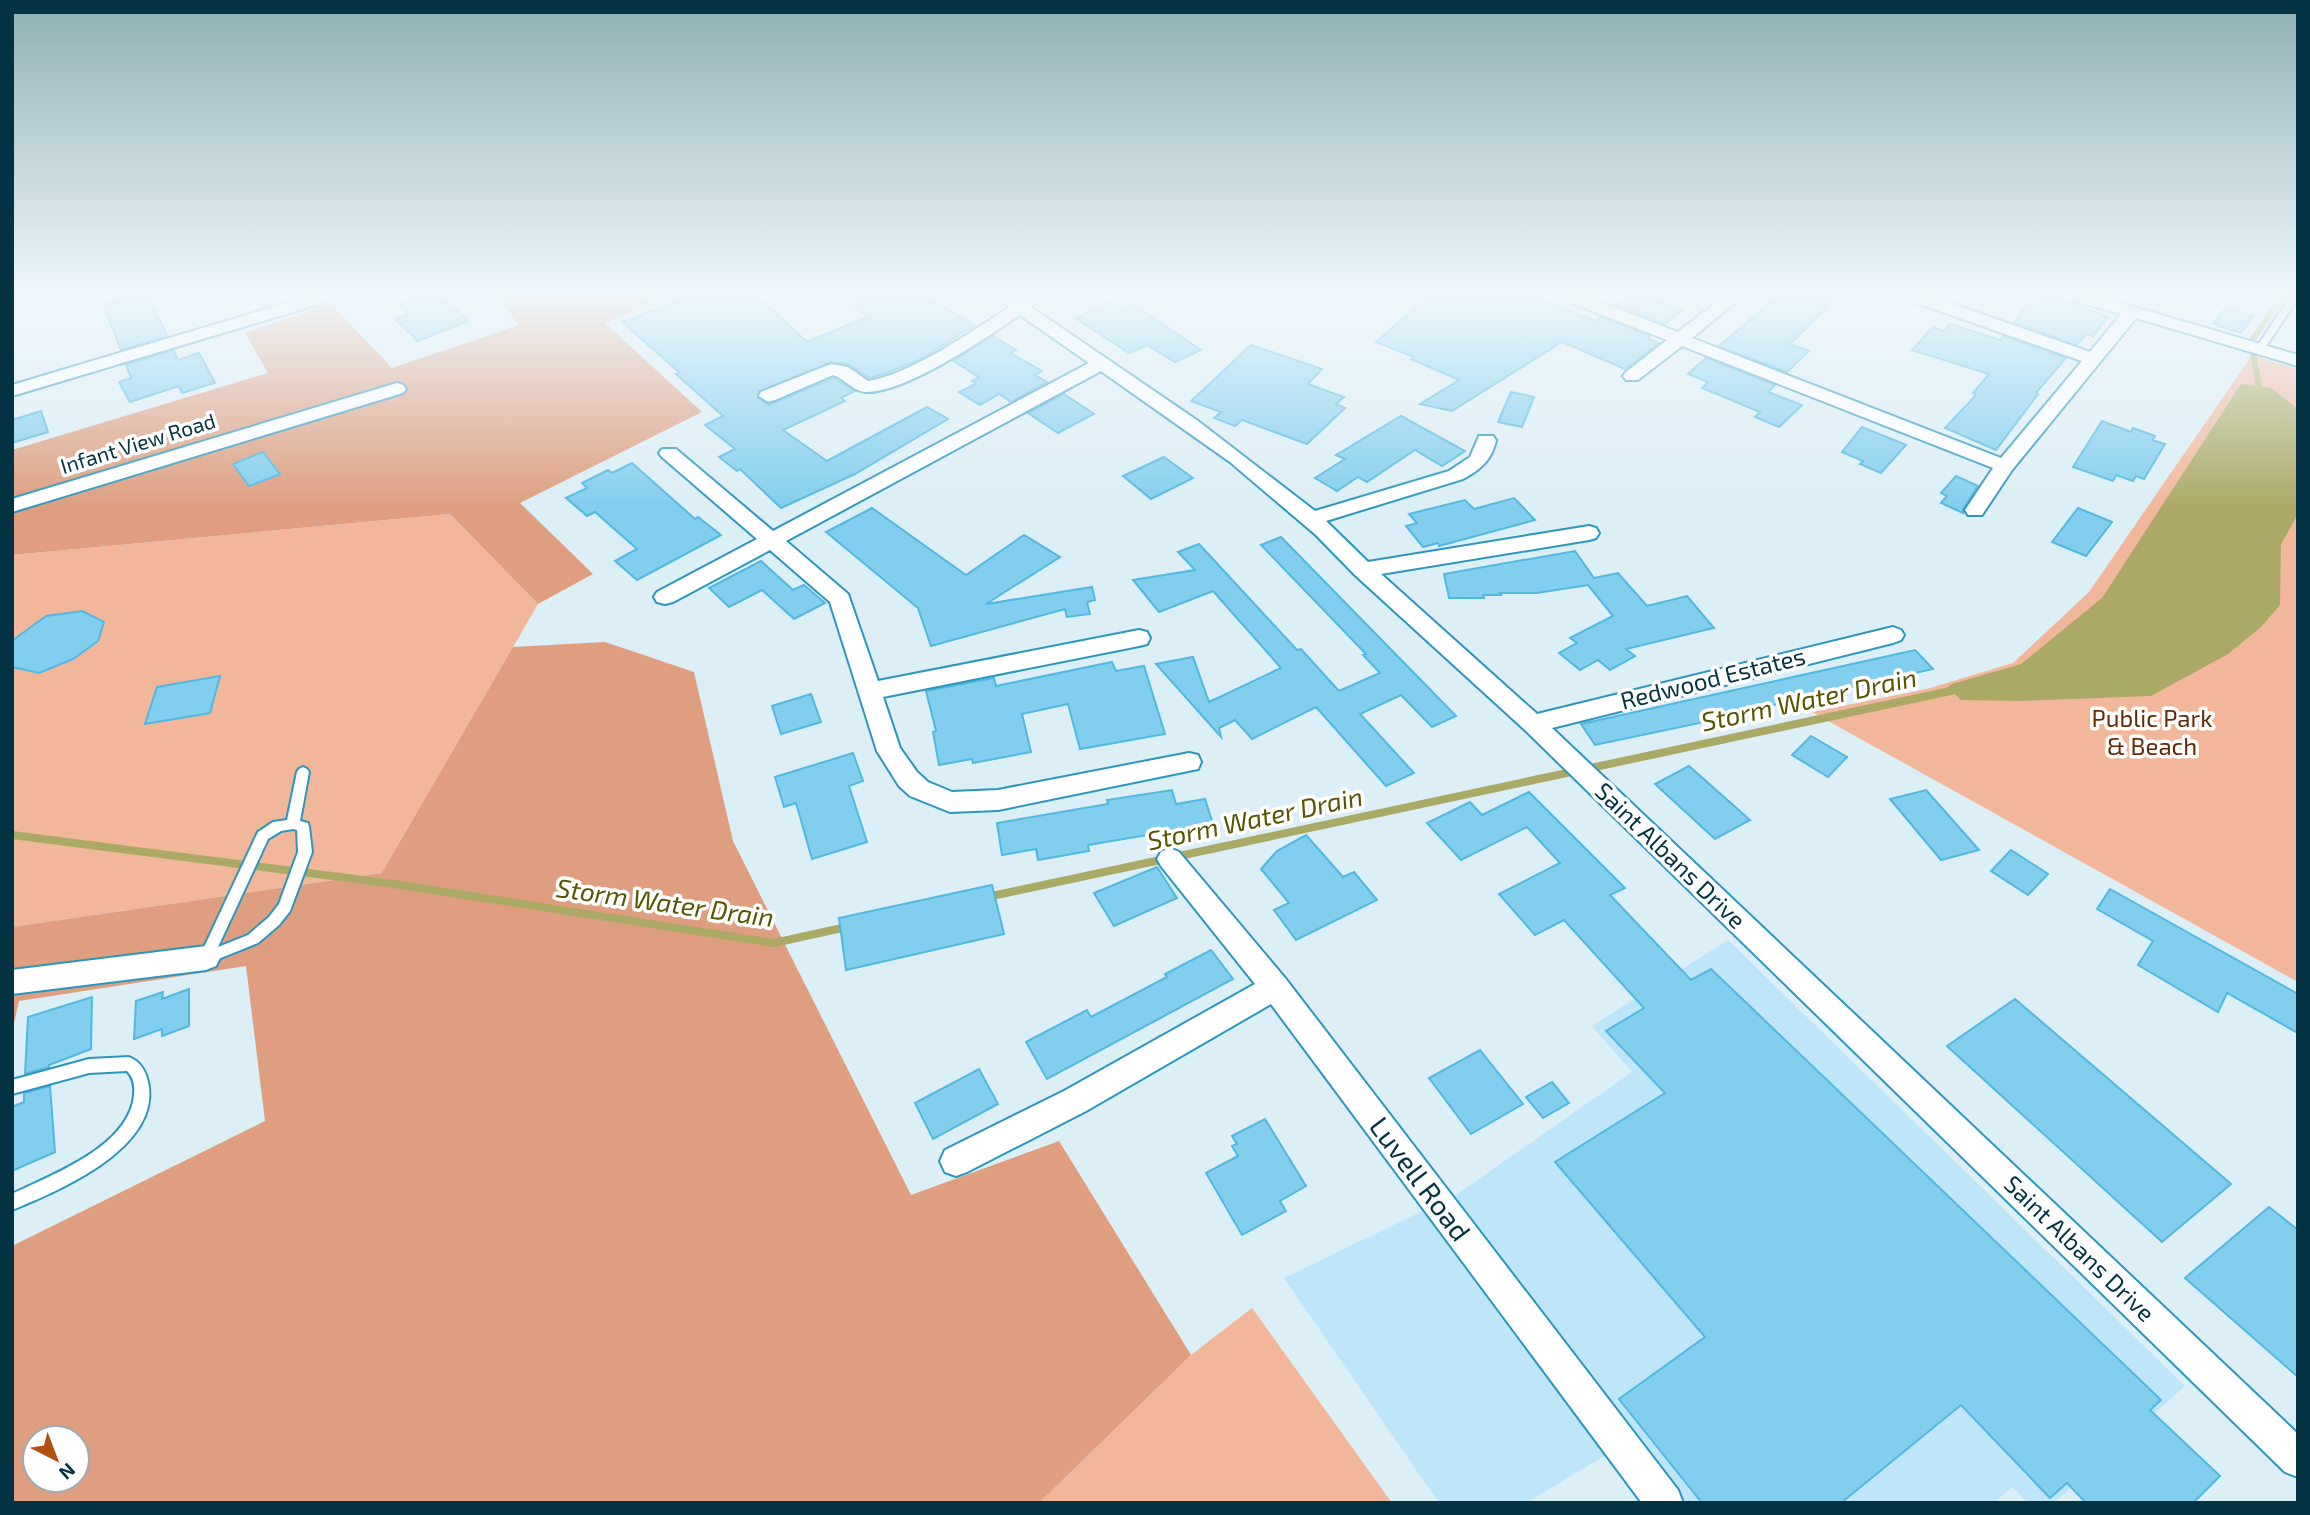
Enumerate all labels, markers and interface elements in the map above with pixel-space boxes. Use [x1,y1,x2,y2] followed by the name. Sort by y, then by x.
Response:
[57,407,218,478] street label: Infant View Road
[1617,641,1808,715] street label: Redwood Estates
[1698,661,1919,736] water label: Storm Water Drain
[2092,703,2212,760] park label: Public Park & Beach
[1590,776,1752,934] street label: Saint Albans Drive
[1144,780,1365,855] water label: Storm Water Drain
[554,871,776,932] water label: Storm Water Drain
[1363,1110,1479,1247] street label: Luvell Road
[1999,1169,2161,1327] street label: Saint Albans Drive
[21,1424,91,1494] north arrow
[55,1459,81,1485] text: N

